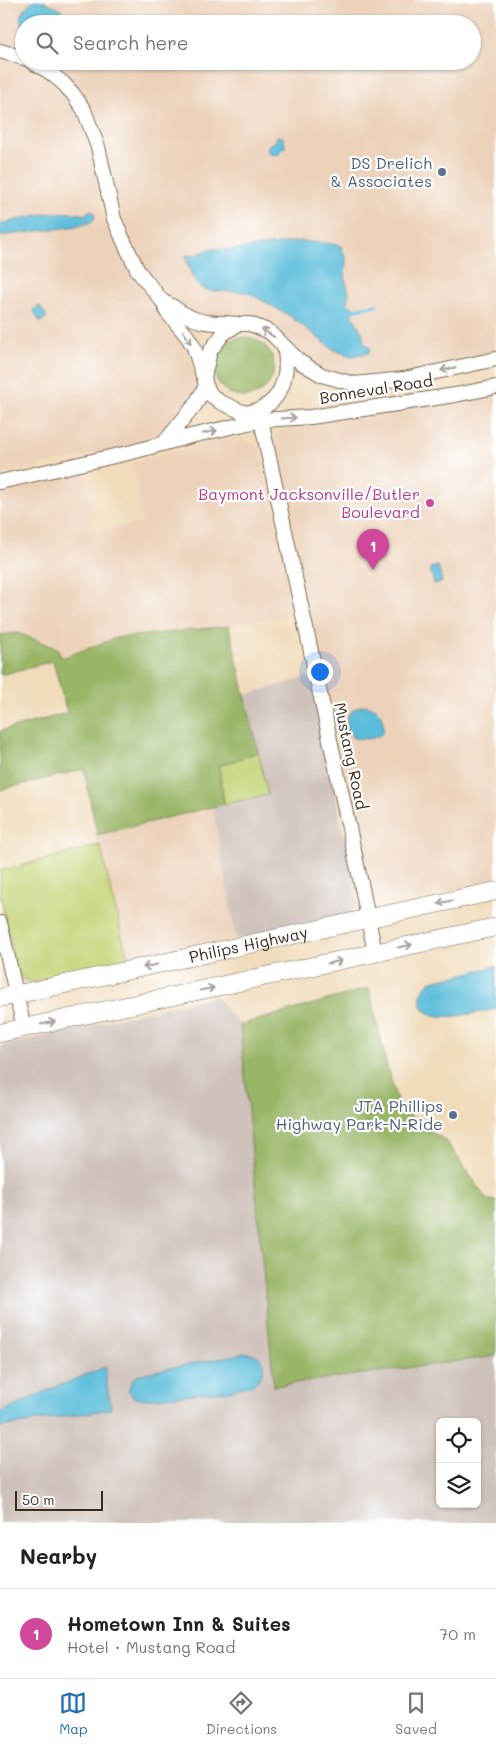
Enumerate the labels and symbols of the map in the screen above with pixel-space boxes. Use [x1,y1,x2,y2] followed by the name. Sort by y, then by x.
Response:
[330,152,432,191] place label: DS Drelich & Associates
[436,166,448,178] marker: DS Drelich & Associates
[262,328,276,338] one-way arrow
[182,330,192,344] one-way arrow
[441,365,457,375] one-way arrow
[318,369,434,408] street label: Bonneval Road
[280,414,296,423] one-way arrow
[202,427,218,436] one-way arrow
[198,483,420,522] place label: Baymont Jacksonville/Butler Boulevard
[424,497,436,509] marker: Baymont Jacksonville/Butler Boulevard
[357,529,389,570] pin: 1
[307,659,333,685] your location
[330,700,373,812] street label: Mustang Road
[438,898,454,907] one-way arrow
[187,921,309,967] street label: Philips Highway
[396,941,412,951] one-way arrow
[326,956,342,966] one-way arrow
[142,962,158,971] one-way arrow
[198,984,214,993] one-way arrow
[39,1018,55,1027] one-way arrow
[276,1095,443,1134] place label: JTA Phillips Highway Park-N-Ride
[447,1109,459,1121] marker: JTA Phillips Highway Park-N-Ride
[15,1488,102,1511] scale bar

